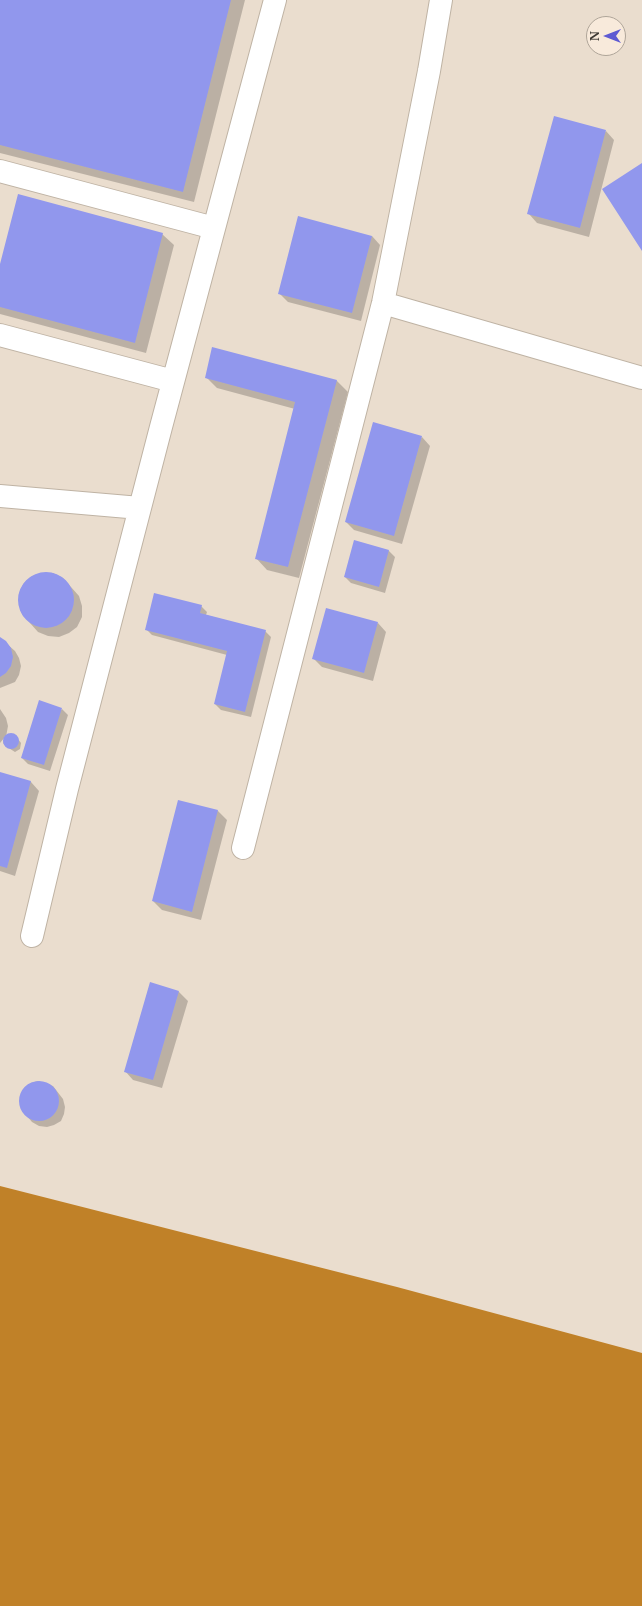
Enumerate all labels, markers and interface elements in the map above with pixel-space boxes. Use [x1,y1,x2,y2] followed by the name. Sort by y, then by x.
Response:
[586,16,626,56] north arrow
[588,31,602,41] text: N

